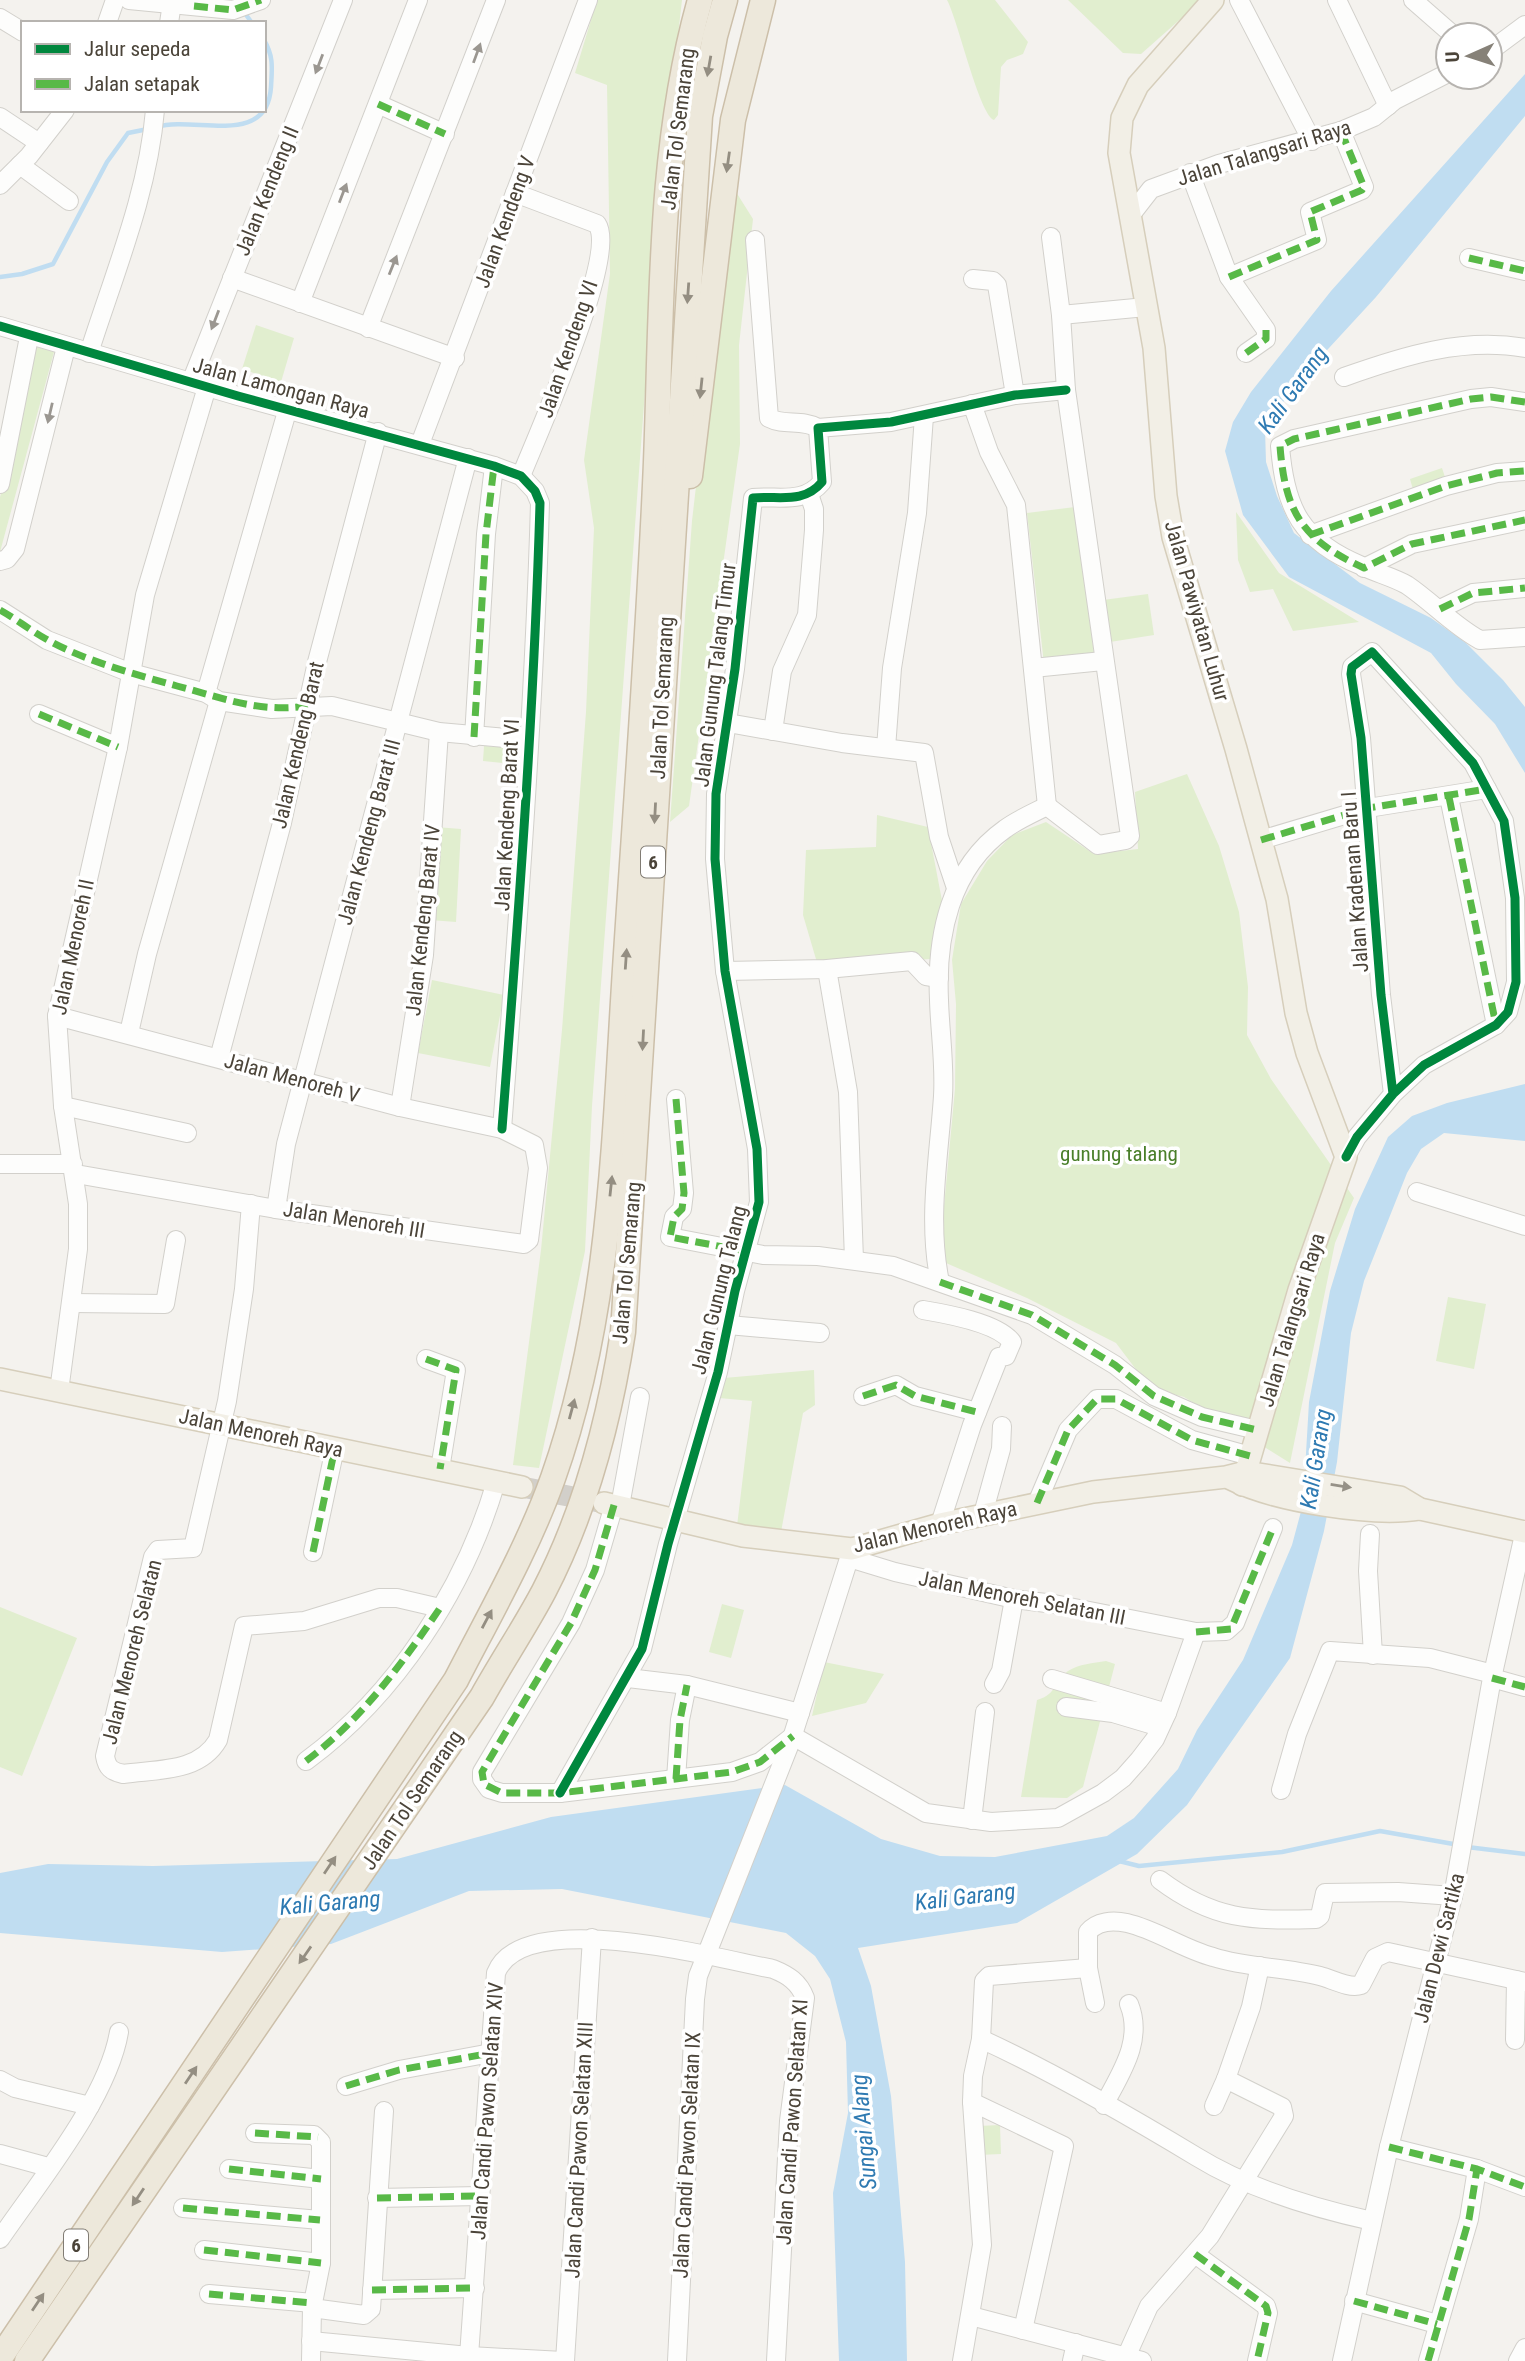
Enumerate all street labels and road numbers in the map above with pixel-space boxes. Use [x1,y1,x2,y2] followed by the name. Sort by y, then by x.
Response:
[656,47,700,211] street label: Jalan Tol Semarang
[1174,115,1354,191] street label: Jalan Talangsari Raya
[230,123,304,259] street label: Jalan Kendeng II
[470,153,540,291] street label: Jalan Kendeng V
[533,277,603,421] street label: Jalan Kendeng VI
[190,353,372,423] street label: Jalan Lamongan Raya
[1160,518,1234,704] street label: Jalan Pawiyatan Luhur
[689,562,741,788] street label: Jalan Gunung Talang Timur
[646,616,678,780] street label: Jalan Tol Semarang
[267,659,329,831] street label: Jalan Kendeng Barat
[490,718,524,912] street label: Jalan Kendeng Barat VI
[333,737,405,927] street label: Jalan Kendeng Barat III
[1337,791,1373,973] street label: Jalan Kradenan Baru I
[401,823,445,1017] street label: Jalan Kendeng Barat IV
[641,846,665,877] road number: 6
[47,877,99,1017] street label: Jalan Menoreh II
[222,1048,363,1108] street label: Jalan Menoreh V
[608,1181,646,1345] street label: Jalan Tol Semarang
[281,1197,427,1243] street label: Jalan Menoreh III
[686,1203,752,1377] street label: Jalan Gunung Talang
[1254,1230,1330,1410] street label: Jalan Talangsari Raya
[177,1404,345,1462] street label: Jalan Menoreh Raya
[851,1496,1019,1558] street label: Jalan Menoreh Raya
[97,1557,167,1747] street label: Jalan Menoreh Selatan
[917,1566,1127,1630] street label: Jalan Menoreh Selatan III
[356,1726,468,1874] street label: Jalan Tol Semarang
[1409,1871,1469,2025] street label: Jalan Dewi Sartika
[466,1981,508,2241] street label: Jalan Candi Pawon Selatan XIV
[771,1998,813,2246] street label: Jalan Candi Pawon Selatan XI
[560,2021,598,2279] street label: Jalan Candi Pawon Selatan XIII
[669,2031,705,2279] street label: Jalan Candi Pawon Selatan IX
[64,2230,88,2260] road number: 6

